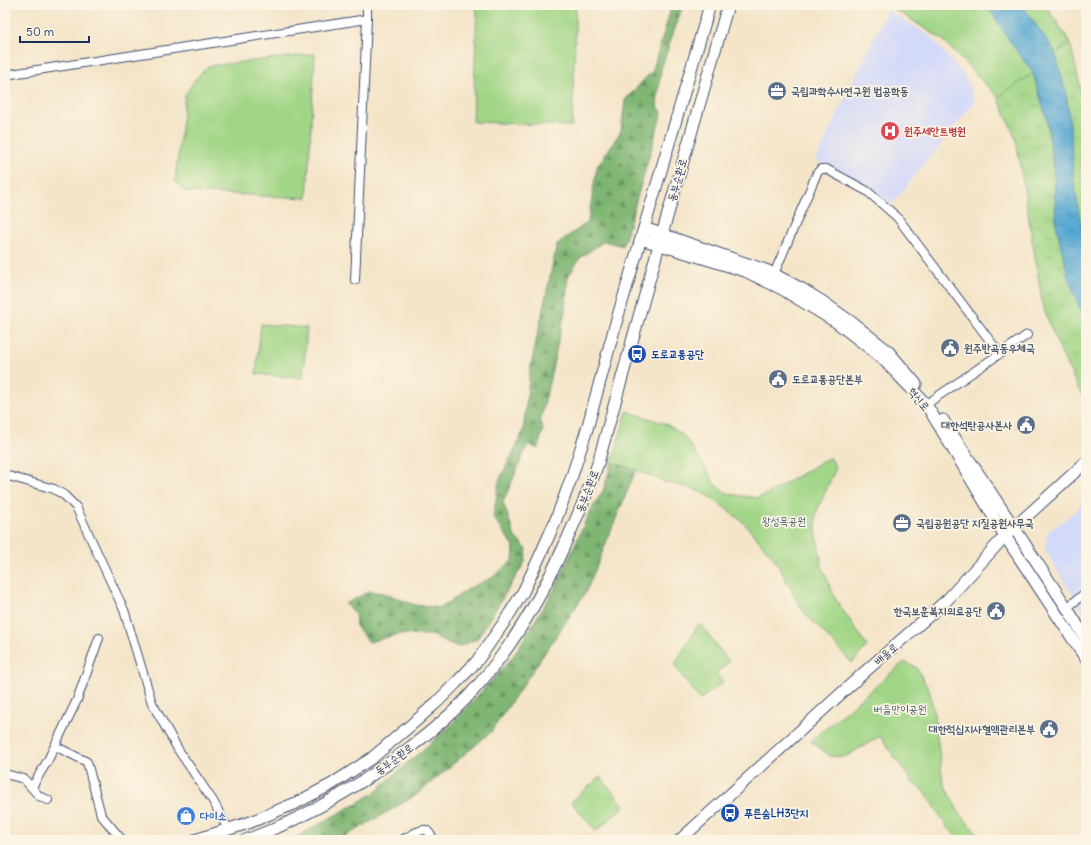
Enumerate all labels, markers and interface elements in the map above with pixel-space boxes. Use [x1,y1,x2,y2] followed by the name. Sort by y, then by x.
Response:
[20,18,89,44] scale bar
[26,24,55,39] text: 50 m
[766,80,788,102] office icon: 국립과학수사연구원 법공학동
[791,84,909,98] place label: 국립과학수사연구원 법공학동
[879,120,901,142] hospital icon: 원주세안트병원
[904,124,966,138] place label: 원주세안트병원
[664,157,690,203] street label: 동부순환로
[939,337,961,359] public building icon: 원주반곡동우체국
[964,341,1035,355] place label: 원주반곡동우체국
[626,343,648,365] bus stop icon: 도로교통공단
[651,347,704,361] place label: 도로교통공단
[767,368,789,390] public building icon: 도로교통공단본부
[792,372,863,386] place label: 도로교통공단본부
[905,384,933,414] street label: 혁신로
[1015,414,1037,436] public building icon: 대한석탄공사본사
[941,418,1012,432] place label: 대한석탄공사본사
[573,468,602,514] street label: 동부순환로
[891,512,913,534] office icon: 국립공원공단 지질공원사무국
[762,514,806,528] park label: 왕성목공원
[916,516,1034,530] place label: 국립공원공단 지질공원사무국
[985,600,1007,622] public building icon: 한국보훈복지의료공단
[893,604,982,618] place label: 한국보훈복지의료공단
[871,640,901,668] street label: 배울로
[873,702,927,716] park label: 버들만이공원
[1038,718,1060,740] public building icon: 대한적십지사혈액관리본부
[929,722,1035,736] place label: 대한적십지사혈액관리본부
[372,740,416,778] street label: 동부순환로
[719,802,741,824] bus stop icon: 푸른숨LH3단지
[175,805,197,827] shop icon: 다이소
[744,806,809,820] place label: 푸른숨LH3단지
[200,809,227,823] place label: 다이소

